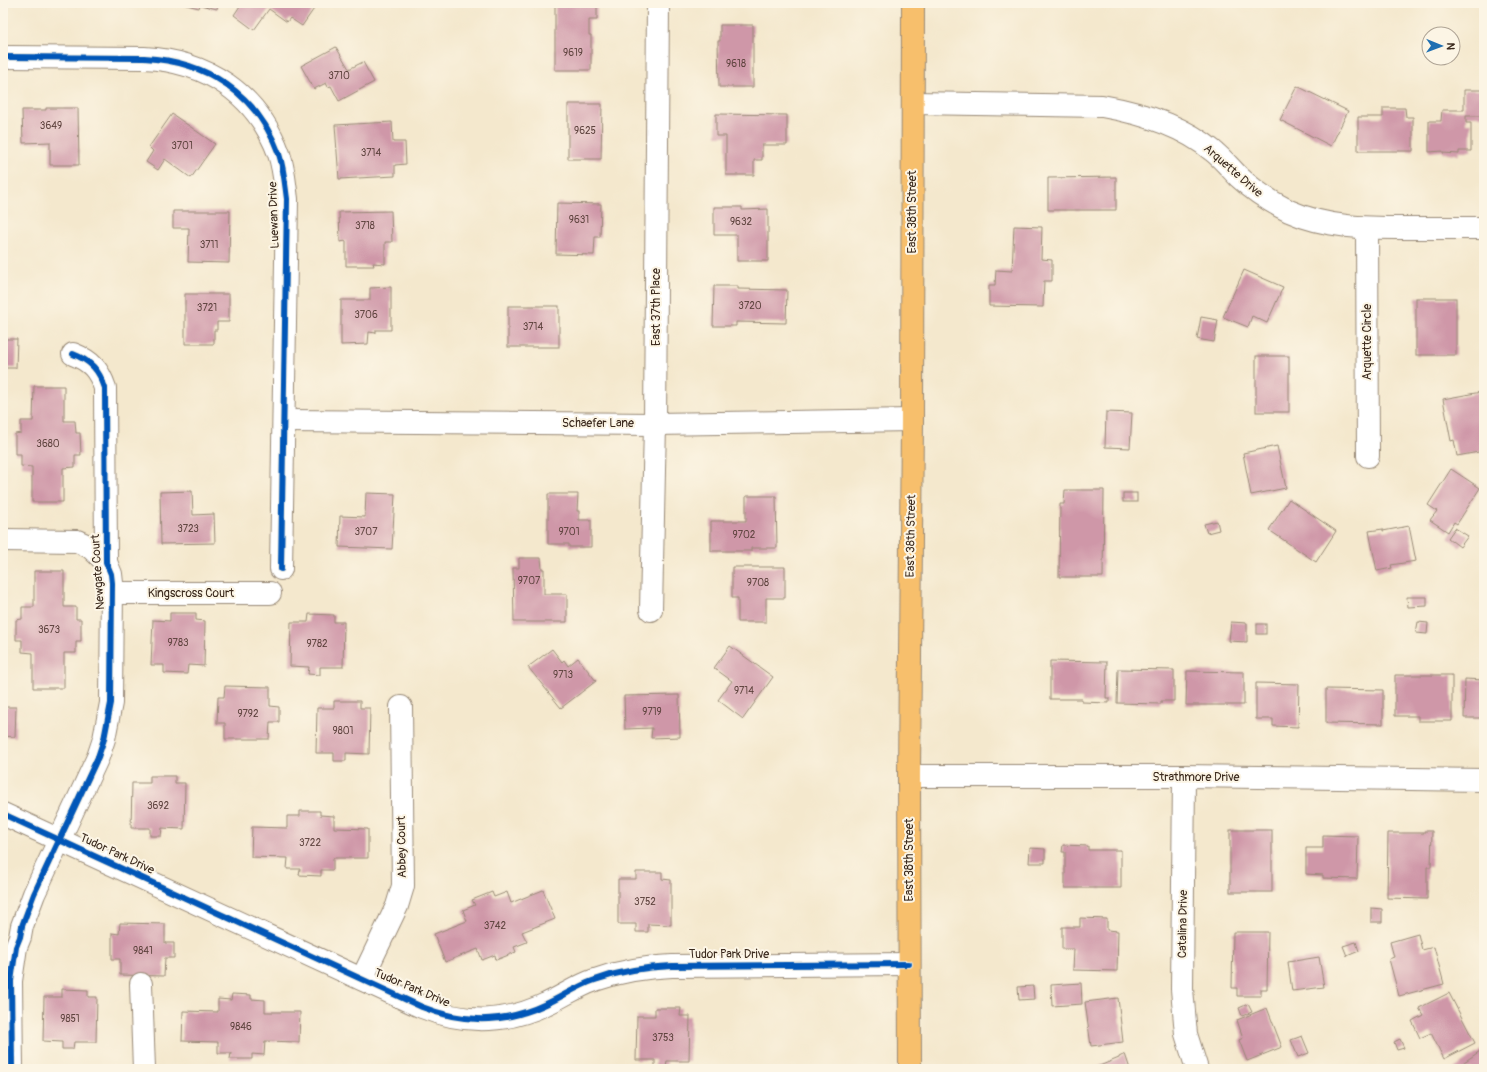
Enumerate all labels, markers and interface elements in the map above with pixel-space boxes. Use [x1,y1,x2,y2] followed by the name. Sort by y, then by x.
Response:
[1421,26,1461,66] north arrow
[1444,42,1457,51] text: N
[563,47,583,59] house number: 9619
[726,58,746,70] house number: 9618
[328,70,350,82] house number: 3710
[40,120,62,132] house number: 3649
[574,125,596,137] house number: 9625
[171,140,193,152] house number: 3701
[1200,141,1266,201] street label: Arquette Drive
[361,147,381,159] house number: 3714
[905,170,920,253] street label: East 38th Street
[265,181,283,249] street label: Luewan Drive
[569,214,589,226] house number: 9631
[730,216,752,228] house number: 9632
[355,220,375,232] house number: 3718
[200,239,218,251] house number: 3711
[649,268,664,346] street label: East 37th Place
[738,300,762,312] house number: 3720
[197,302,217,314] house number: 3721
[1360,304,1375,380] street label: Arquette Circle
[354,309,378,321] house number: 3706
[523,321,543,333] house number: 3714
[562,416,634,431] street label: Schaefer Lane
[36,438,60,450] house number: 3680
[903,494,919,578] street label: East 38th Street
[177,523,199,535] house number: 3723
[355,526,378,538] house number: 3707
[558,526,580,538] house number: 9701
[733,529,756,541] house number: 9702
[88,534,108,610] street label: Newgate Court
[518,575,541,587] house number: 9707
[747,577,769,589] house number: 9708
[148,586,234,601] street label: Kingscross Court
[38,624,61,636] house number: 3673
[167,637,189,649] house number: 9783
[306,638,328,650] house number: 9782
[553,669,573,681] house number: 9713
[734,685,754,697] house number: 9714
[642,706,662,718] house number: 9719
[237,708,259,720] house number: 9792
[333,725,354,737] house number: 9801
[1152,770,1240,785] street label: Strathmore Drive
[147,800,169,812] house number: 3692
[394,816,410,878] street label: Abbey Court
[902,818,917,901] street label: East 38th Street
[77,830,157,878] street label: Tudor Park Drive
[299,837,321,849] house number: 3722
[1175,890,1191,958] street label: Catalina Drive
[634,896,656,908] house number: 3752
[484,920,507,932] house number: 3742
[133,945,153,957] house number: 9841
[689,947,769,962] street label: Tudor Park Drive
[372,965,452,1011] street label: Tudor Park Drive
[60,1013,80,1025] house number: 9851
[230,1021,252,1033] house number: 9846
[652,1032,674,1044] house number: 3753

